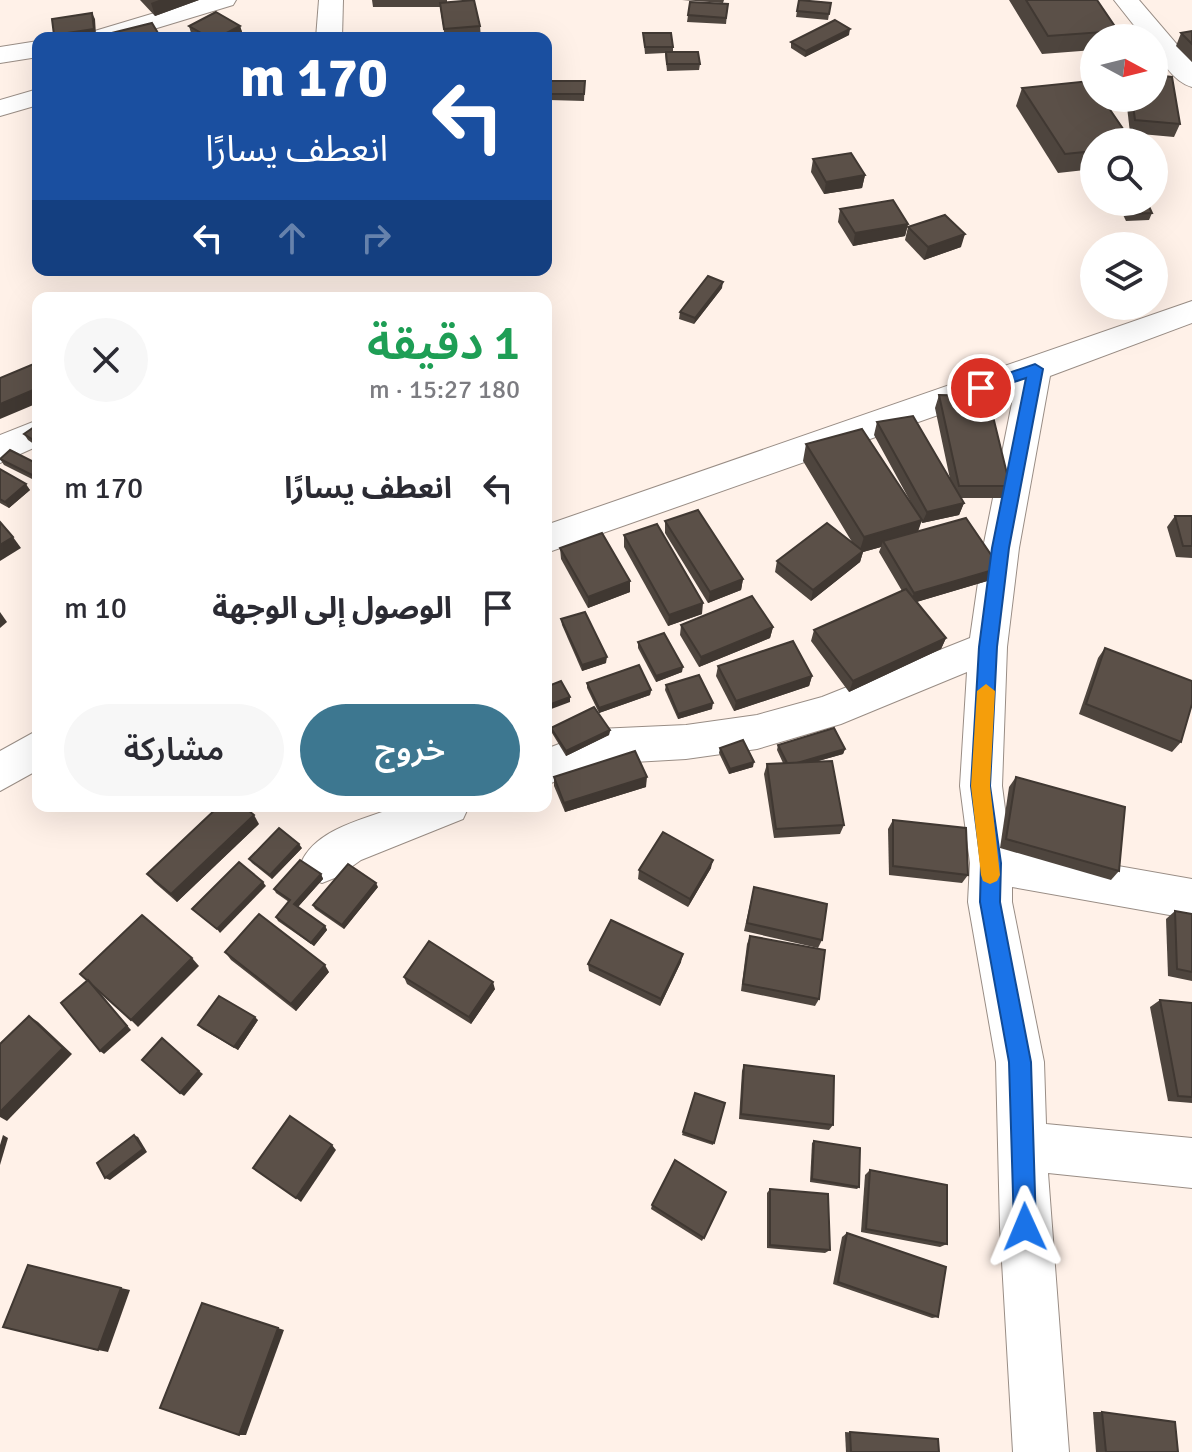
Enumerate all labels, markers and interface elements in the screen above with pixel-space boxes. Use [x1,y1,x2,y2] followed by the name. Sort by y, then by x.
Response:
[1080,24,1168,112] north arrow
[1080,24,1168,320] map controls
[240,43,388,112] text: 170 m
[416,64,520,168] icon: left
[205,127,388,172] text: انعطف يسارًا
[1080,128,1168,216] button: search
[186,216,230,260] icon: left
[270,216,314,260] icon: ahead
[354,216,398,260] icon: right
[1080,232,1168,320] button: layers
[367,314,520,373] text: 1 دقيقة
[64,318,148,402] button: close
[947,354,1015,422] pin
[959,366,1003,410] icon: arrive
[369,374,520,406] text: 180 m · 15:27
[476,466,520,510] icon: left
[64,470,143,507] text: 170 m
[284,470,452,507] text: انعطف يسارًا
[476,586,520,630] icon: arrive
[64,590,127,627] text: 10 m
[212,590,452,627] text: الوصول إلى الوجهة
[64,704,284,796] button: مشاركة
[300,704,520,796] button: خروج
[983,1185,1067,1269] position arrow

